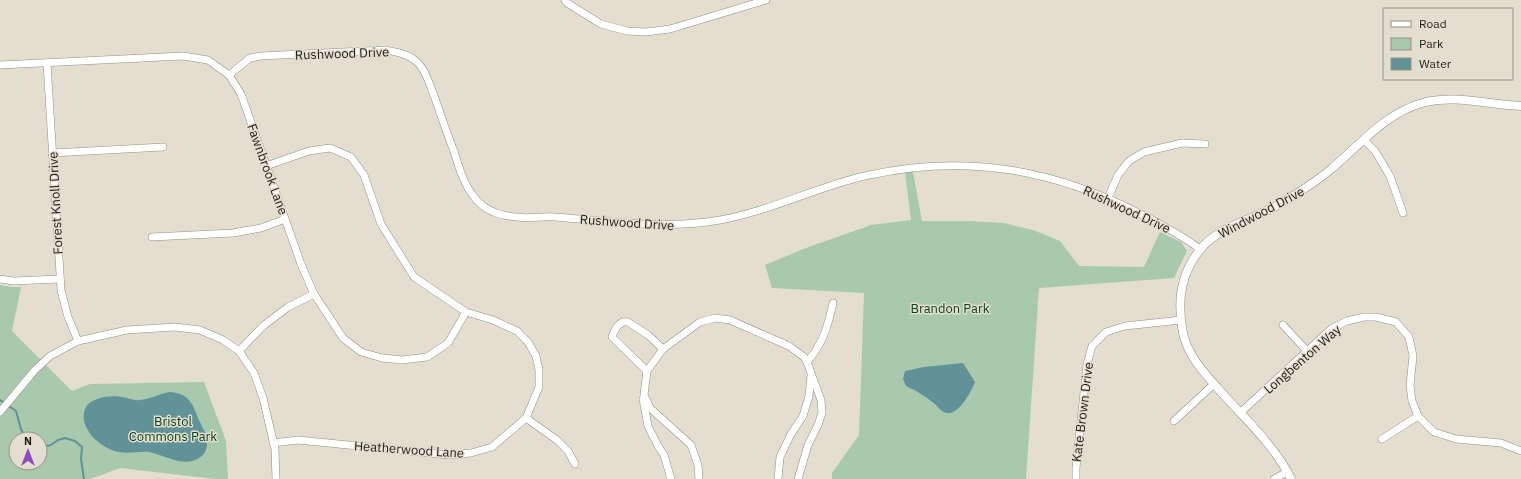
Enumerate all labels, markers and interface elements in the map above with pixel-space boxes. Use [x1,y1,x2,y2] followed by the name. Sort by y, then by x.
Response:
[1383,8,1513,80] legend
[1419,16,1447,31] text: Road
[1419,36,1444,51] text: Park
[294,43,390,64] street label: Rushwood Drive
[1419,56,1452,71] text: Water
[243,121,292,217] street label: Fawnbrook Lane
[44,151,67,255] street label: Forest Knoll Drive
[1080,182,1173,237] street label: Rushwood Drive
[1215,183,1307,242] street label: Windwood Drive
[579,211,675,234] street label: Rushwood Drive
[910,300,990,317] park label: Brandon Park
[1260,321,1345,398] street label: Longbenton Way
[1068,361,1097,463] street label: Kate Brown Drive
[129,413,217,445] park label: Bristol Commons Park
[8,431,48,471] north arrow
[24,434,32,448] text: N
[353,437,465,462] street label: Heatherwood Lane

